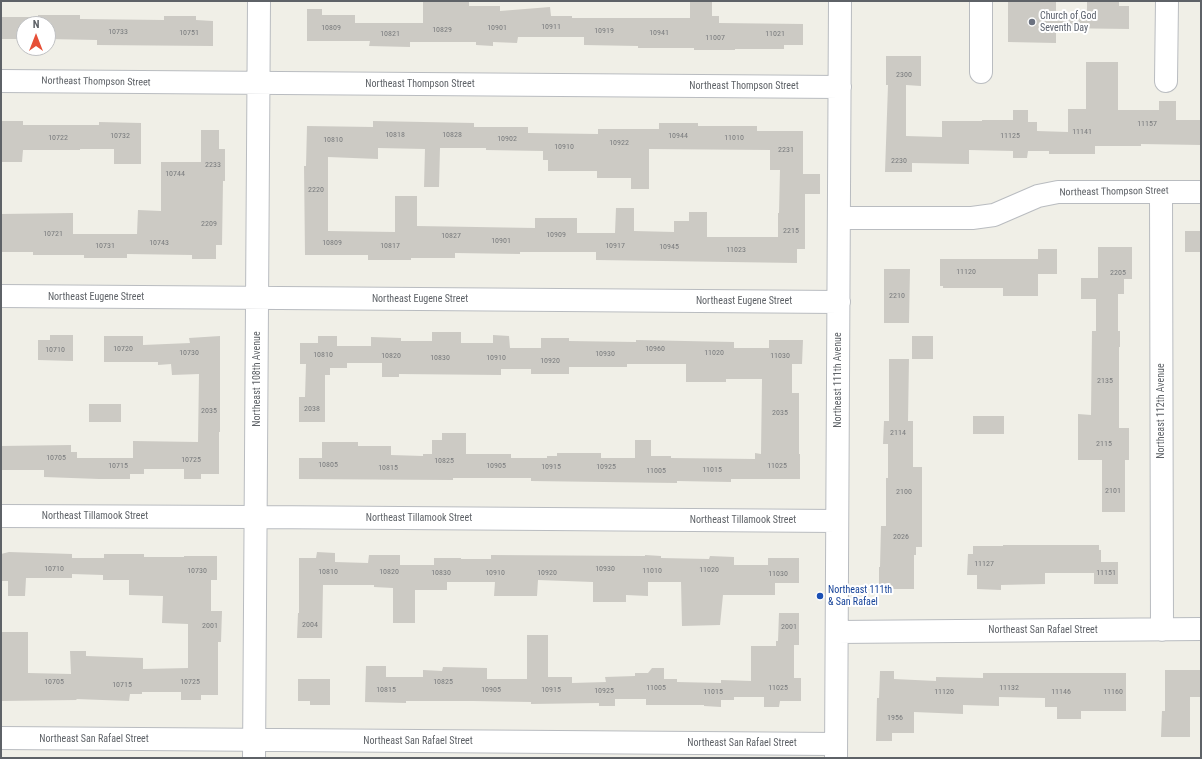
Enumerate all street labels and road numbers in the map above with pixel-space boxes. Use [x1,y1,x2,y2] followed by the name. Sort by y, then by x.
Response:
[41,75,151,89] street label: Northeast Thompson Street
[365,78,475,90] street label: Northeast Thompson Street
[689,80,799,92] street label: Northeast Thompson Street
[1059,185,1169,199] street label: Northeast Thompson Street
[48,291,144,303] street label: Northeast Eugene Street
[372,293,468,305] street label: Northeast Eugene Street
[696,295,792,307] street label: Northeast Eugene Street
[251,331,263,427] street label: Northeast 108th Avenue
[832,332,844,428] street label: Northeast 111th Avenue
[1155,363,1167,459] street label: Northeast 112th Avenue
[42,510,148,522] street label: Northeast Tillamook Street
[366,512,472,524] street label: Northeast Tillamook Street
[690,514,796,526] street label: Northeast Tillamook Street
[988,624,1098,636] street label: Northeast San Rafael Street
[39,733,149,745] street label: Northeast San Rafael Street
[363,735,473,747] street label: Northeast San Rafael Street
[687,737,797,749] street label: Northeast San Rafael Street

